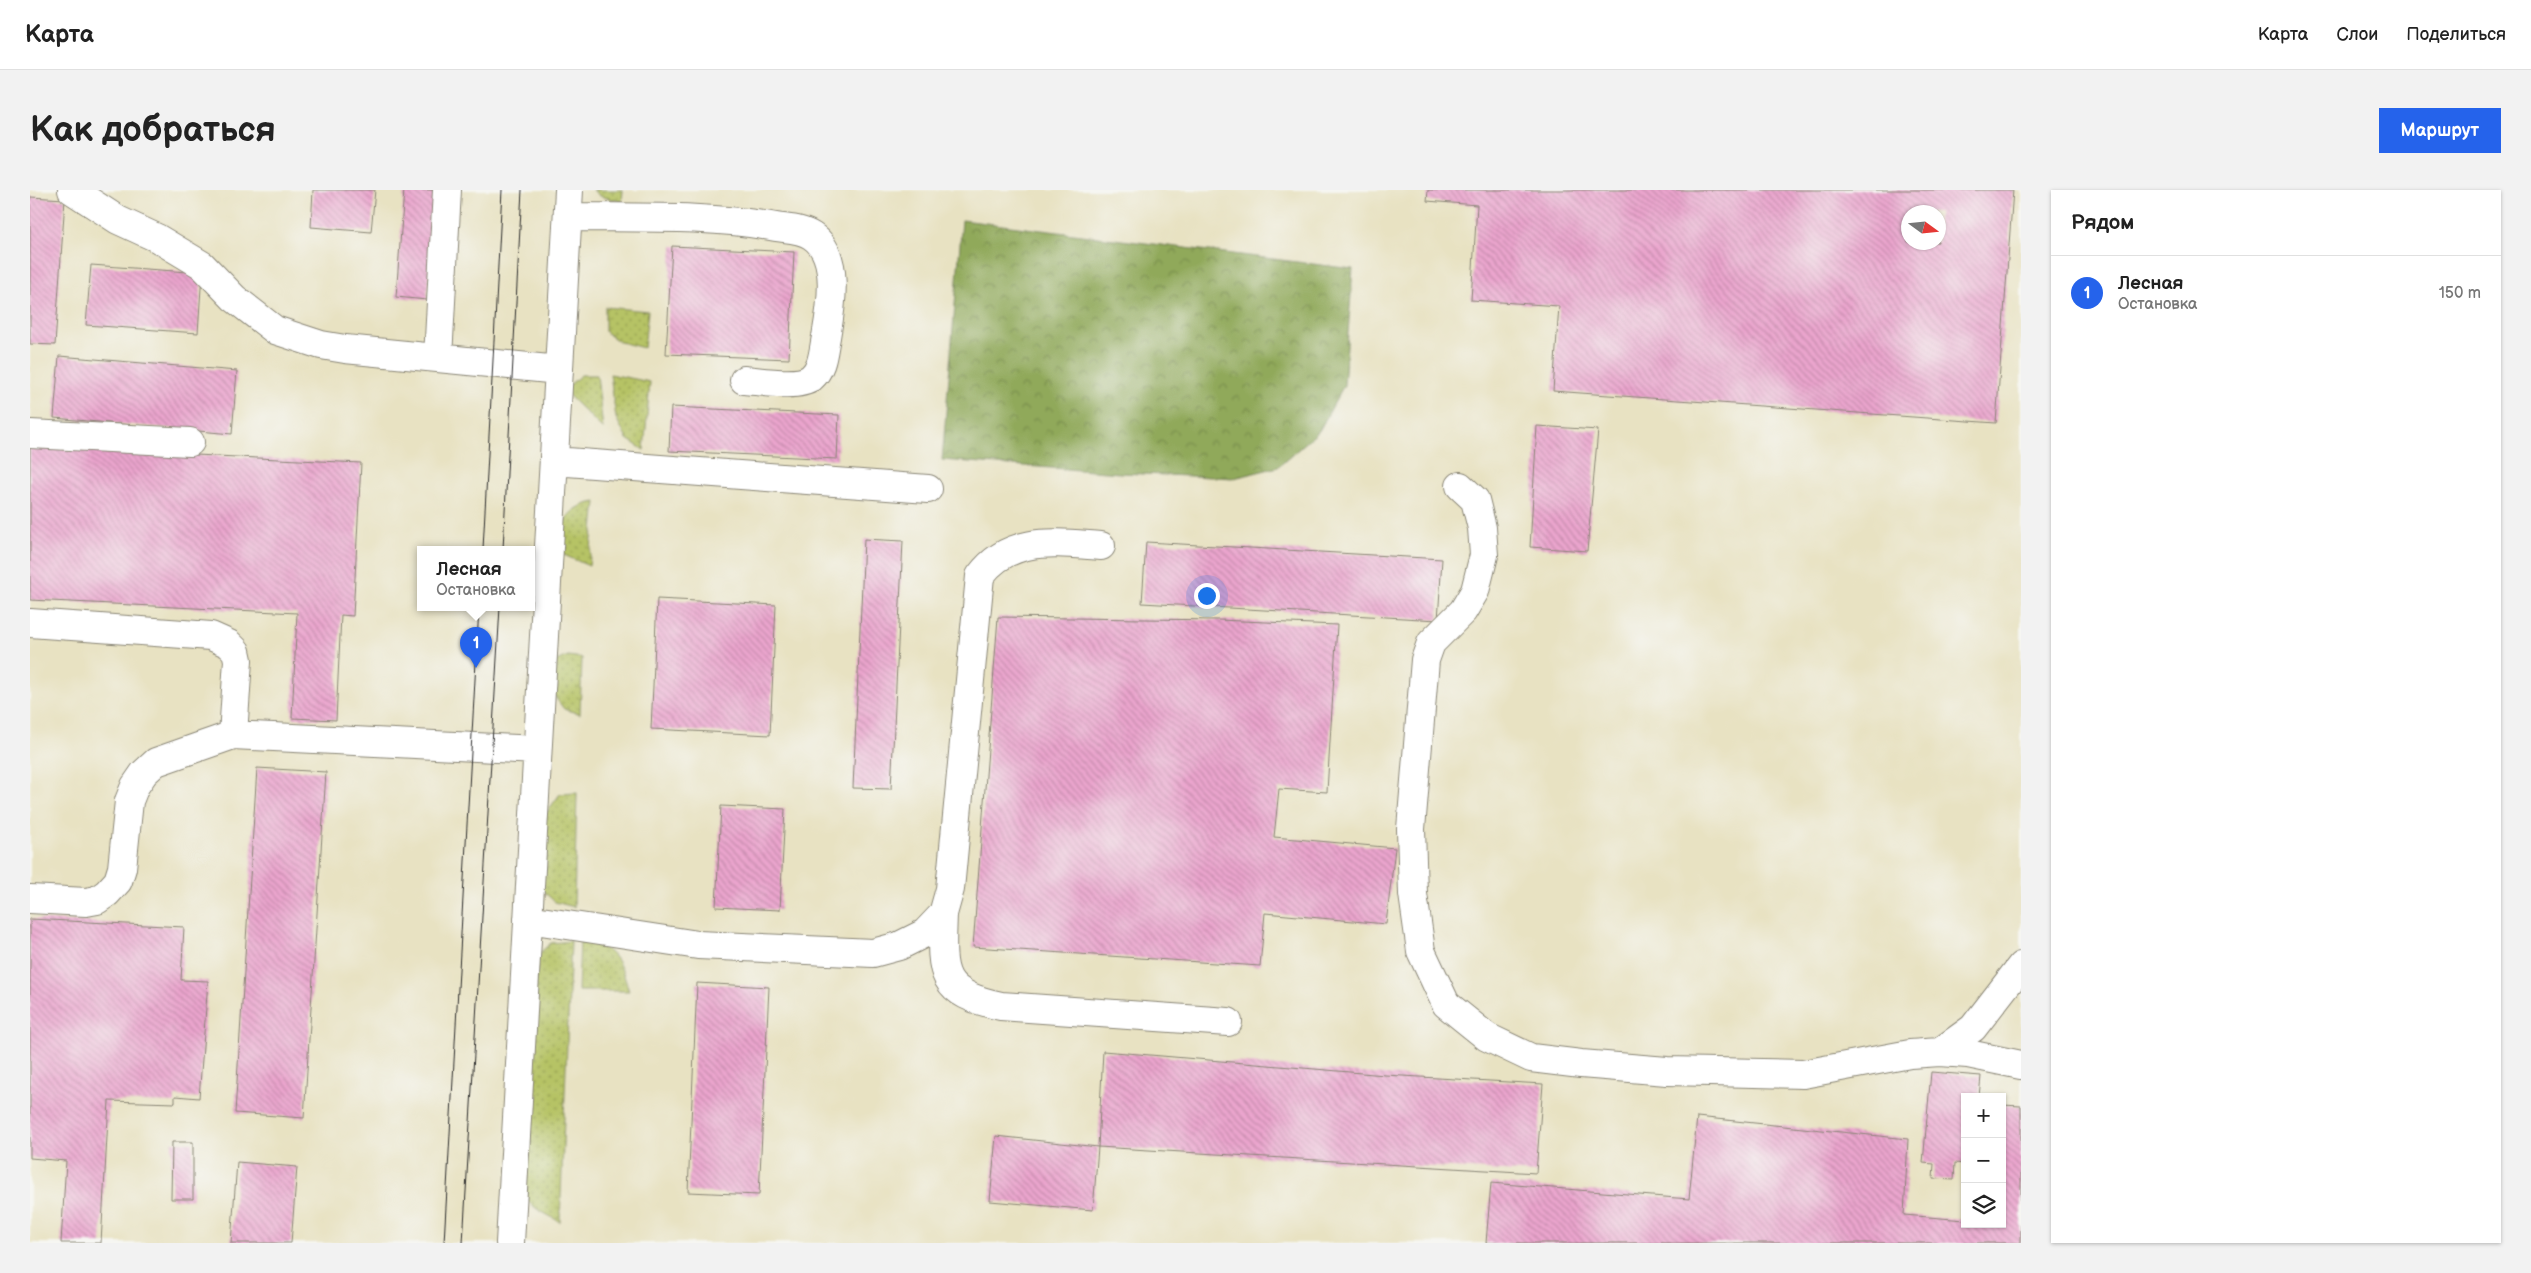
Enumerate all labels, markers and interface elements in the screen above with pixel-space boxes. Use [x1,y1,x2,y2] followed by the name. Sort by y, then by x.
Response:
[25,20,94,49] text: Карта
[2258,24,2308,45] text: Карта
[2336,24,2378,45] text: Слои
[2406,24,2506,45] text: Поделиться
[2379,108,2501,153] button: Маршрут
[30,109,276,152] text: Как добраться
[1901,205,1946,250] north arrow
[2071,210,2134,235] text: Рядом
[2118,272,2183,295] text: Лесная
[2084,284,2090,303] text: 1
[2439,284,2481,303] text: 150 m
[2118,295,2197,314] text: Остановка
[417,546,535,611] popup
[436,558,502,581] text: Лесная
[436,581,516,600] text: Остановка
[1194,583,1220,609] your location
[460,627,492,668] pin: 1
[1961,1093,2006,1228] map controls
[1961,1093,2006,1138] button: +
[1961,1138,2006,1183] button: −
[1961,1183,2006,1228] button: layers

